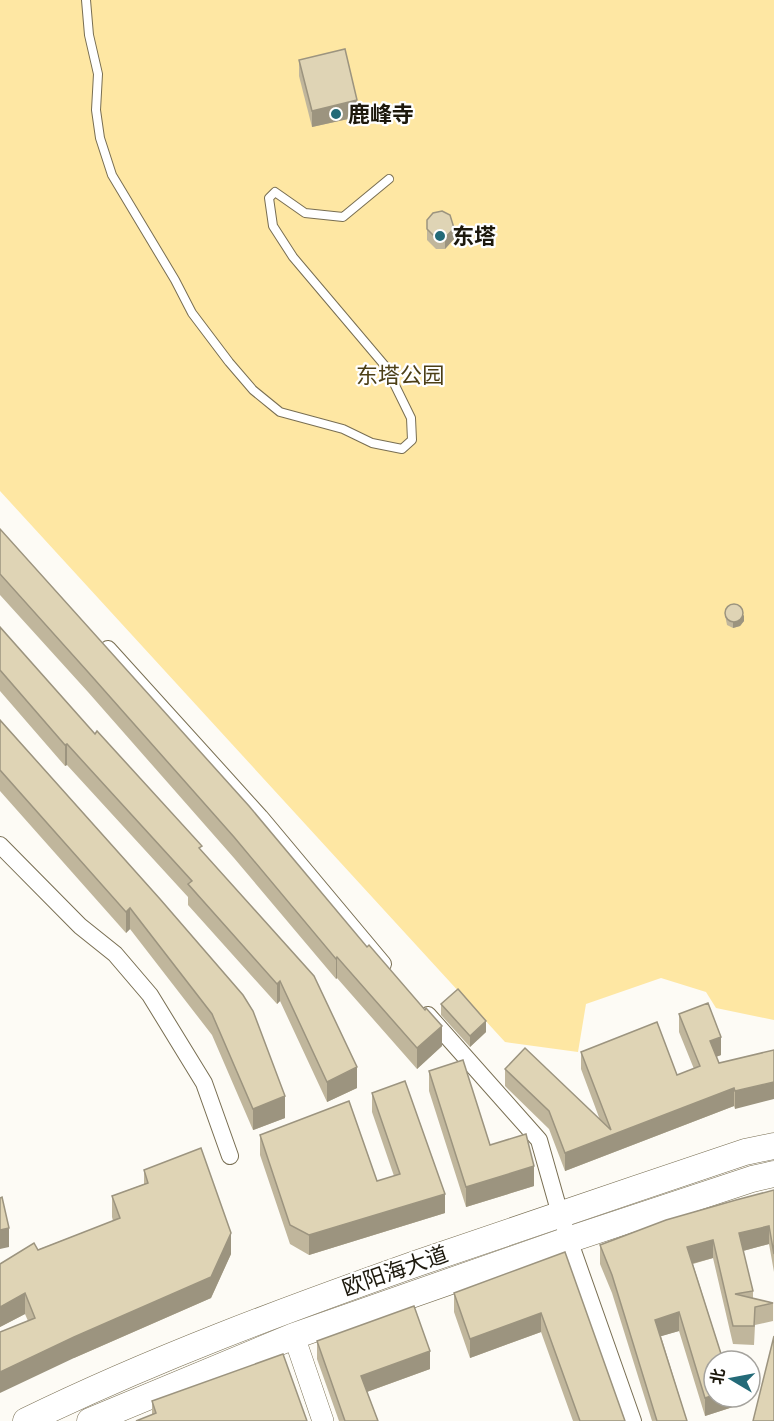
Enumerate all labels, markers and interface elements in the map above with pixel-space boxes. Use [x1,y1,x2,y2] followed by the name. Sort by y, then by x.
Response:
[348,101,414,128] place label: 鹿峰寺
[329,107,343,121] marker: 鹿峰寺
[452,223,496,250] place label: 东塔
[433,229,447,243] marker: 东塔
[356,362,444,389] park label: 东塔公园
[339,1240,451,1302] street label: 欧阳海大道
[702,1349,762,1409] north arrow
[707,1367,729,1386] text: 北

